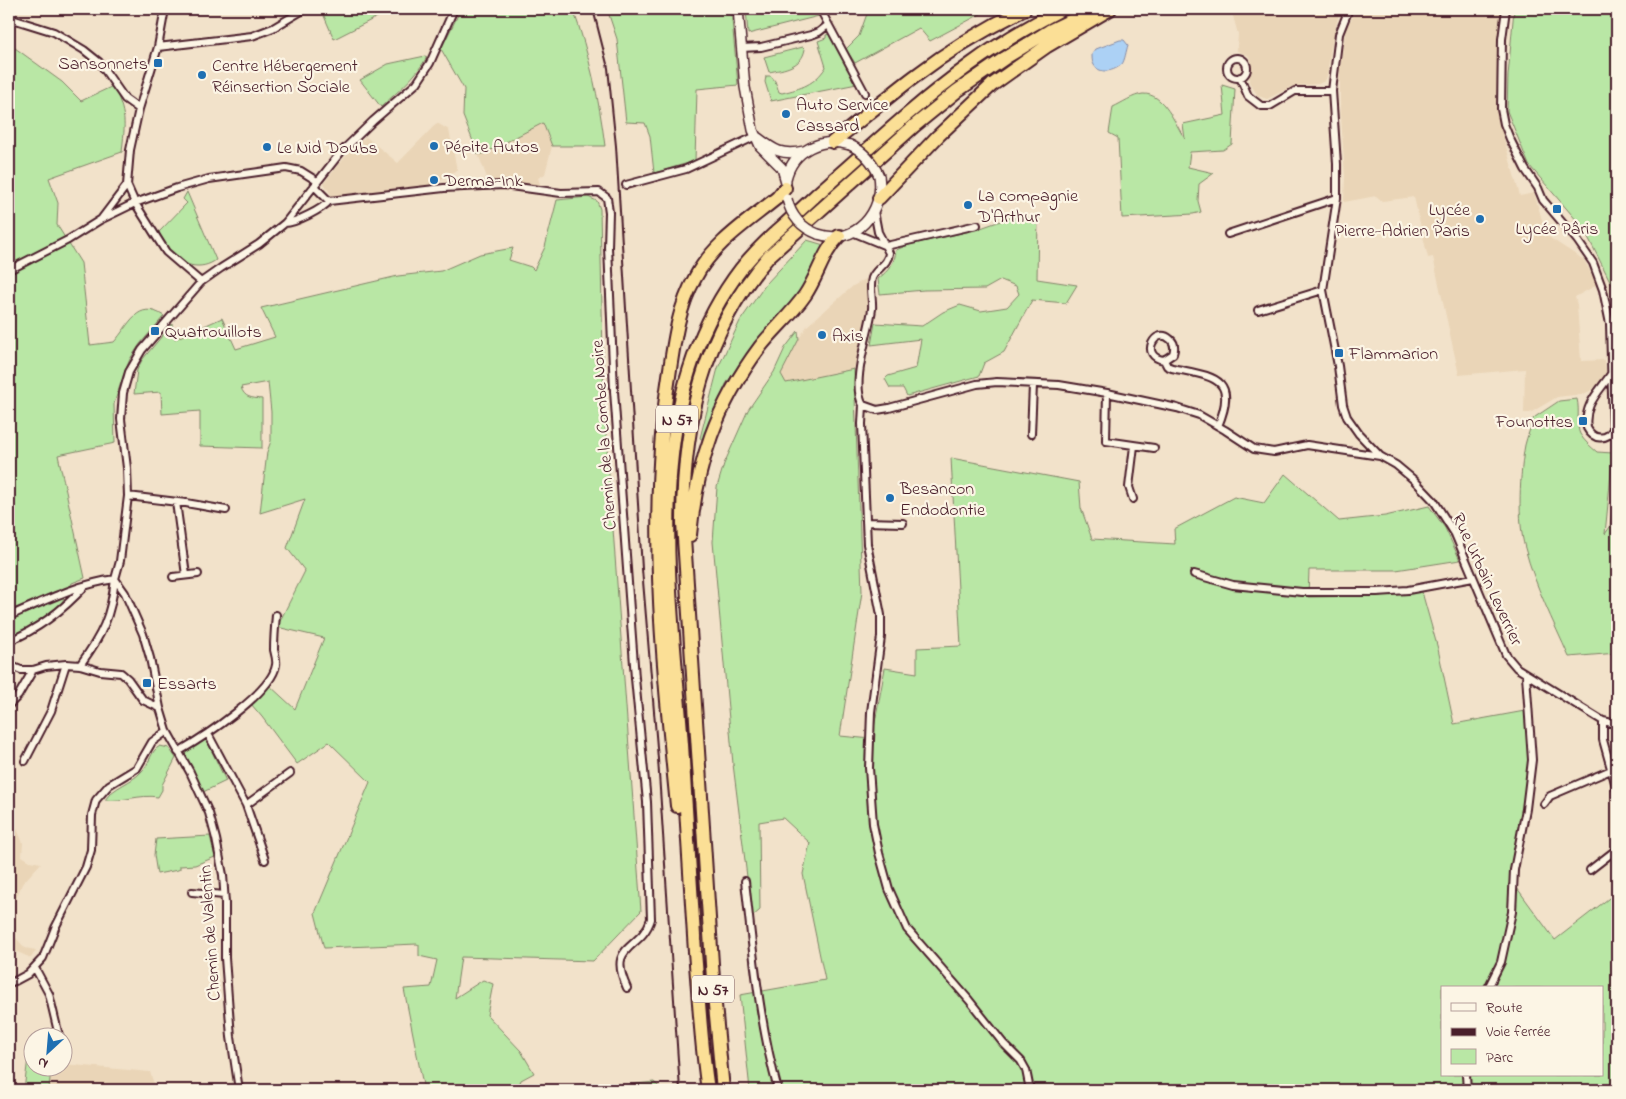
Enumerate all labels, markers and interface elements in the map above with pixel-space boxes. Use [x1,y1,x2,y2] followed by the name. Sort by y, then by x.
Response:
[58,52,148,78] place label: Sansonnets
[212,54,358,101] place label: Centre Hébergement Réinsertion Sociale
[152,57,164,69] marker: Sansonnets
[196,69,208,81] marker: Centre Hébergement Réinsertion Sociale
[796,93,890,140] place label: Auto Service Cassard
[780,108,792,120] marker: Auto Service Cassard
[444,135,539,161] place label: Pépite Autos
[277,136,378,162] place label: Le Nid Doubs
[428,140,440,152] marker: Pépite Autos
[261,141,273,153] marker: Le Nid Doubs
[443,169,522,195] place label: Derma-Ink
[428,174,440,186] marker: Derma-Ink
[977,184,1079,231] place label: La compagnie D'Arthur
[1335,198,1471,245] place label: Lycée Pierre-Adrien Paris
[962,199,974,211] marker: La compagnie D'Arthur
[1551,203,1563,215] marker: Lycée Pâris
[1474,213,1486,225] marker: Lycée Pierre-Adrien Paris
[1516,217,1598,243] place label: Lycée Pâris
[165,320,262,346] place label: Quatrouillots
[832,324,864,350] place label: Axis
[149,325,161,337] marker: Quatrouillots
[816,329,828,341] marker: Axis
[585,338,625,531] street label: Chemin de la Combe Noire
[1348,342,1438,368] place label: Flammarion
[1333,347,1345,359] marker: Flammarion
[656,406,698,432] road number: N 57
[1495,410,1573,436] place label: Founottes
[1577,415,1589,427] marker: Founottes
[899,477,986,524] place label: Besancon Endodontie
[884,492,896,504] marker: Besancon Endodontie
[1444,509,1529,651] street label: Rue Urbain Leverrier
[157,672,217,698] place label: Essarts
[141,677,153,689] marker: Essarts
[193,864,229,1002] street label: Chemin de Valentin
[692,976,734,1002] road number: N 57
[1441,986,1604,1076] legend
[1486,997,1523,1019] text: Route
[1485,1021,1551,1043] text: Voie ferrée
[22,1026,72,1076] north arrow
[1486,1047,1514,1069] text: Parc
[34,1051,52,1074] text: N

